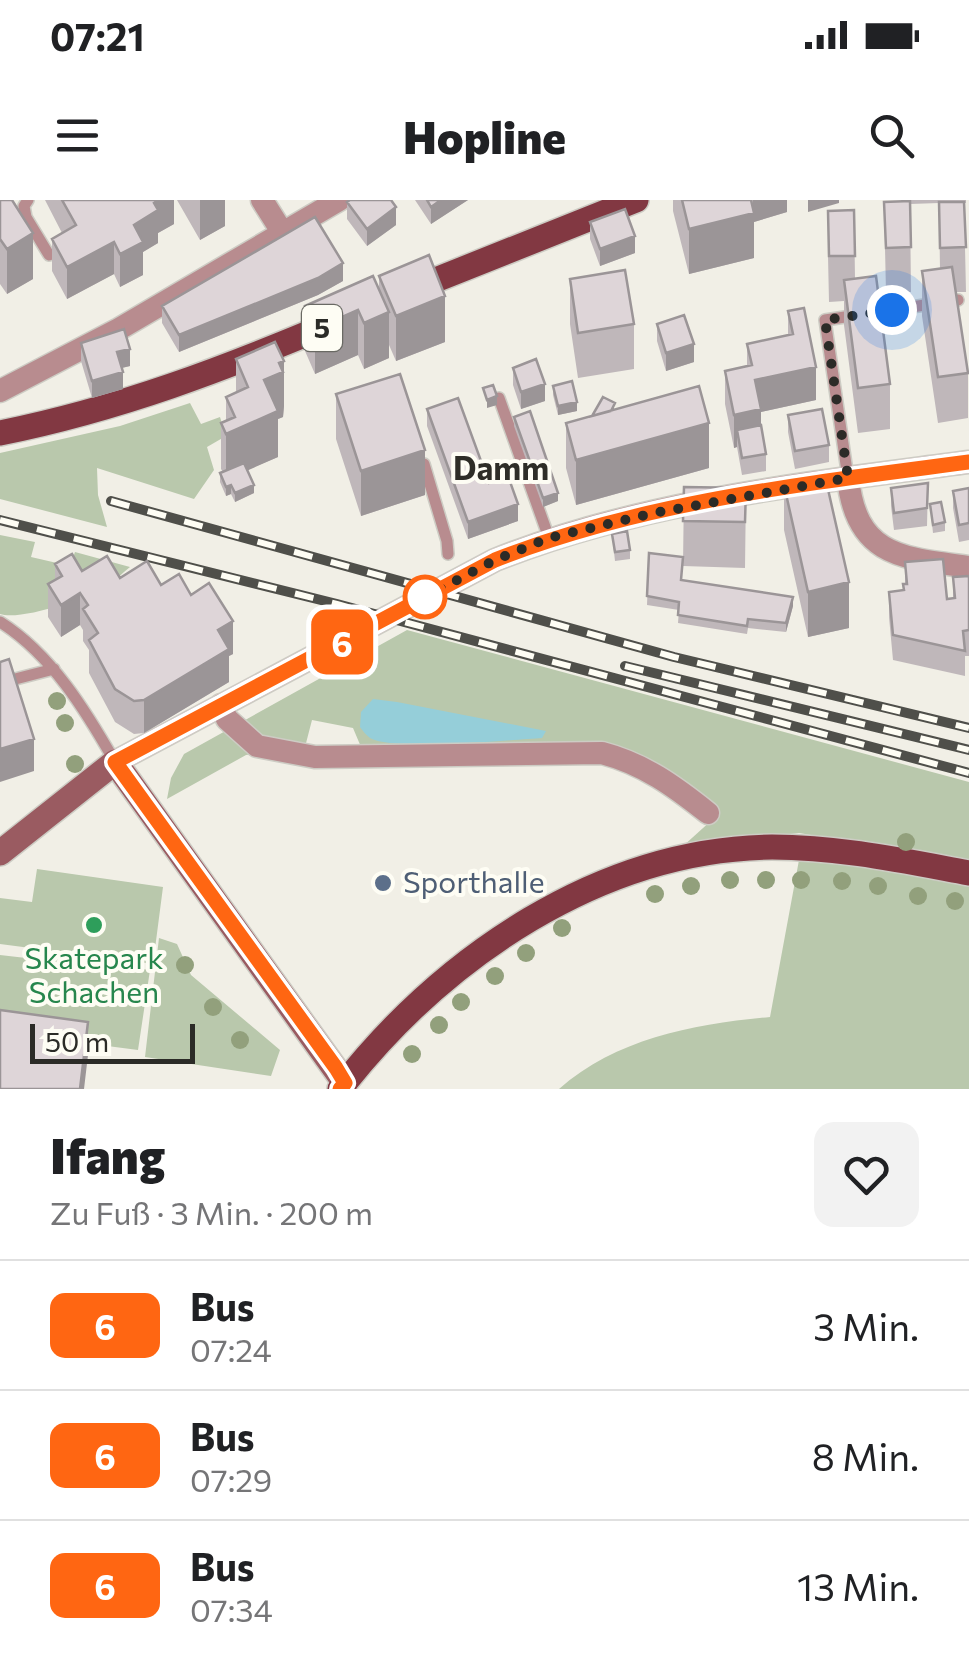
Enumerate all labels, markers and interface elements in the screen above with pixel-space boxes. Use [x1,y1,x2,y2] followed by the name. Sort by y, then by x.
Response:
[50,12,145,59] text: 07:21
[50,108,105,163] icon: menu
[403,108,566,163] text: Hopline
[864,108,919,163] icon: search
[867,285,917,335] your location
[302,305,342,351] road number: 5
[453,447,549,487] district label: Damm
[404,576,446,618] unlabelled marker
[310,610,374,674] line badge: 6
[331,621,353,664] text: 6
[403,862,545,899] place label: Sporthalle
[372,872,394,894] marker: Sporthalle
[83,914,105,936] marker: Skatepark Schachen
[24,938,164,1009] place label: Skatepark Schachen
[30,1019,195,1064] scale bar
[45,1024,109,1058] text: 50 m
[814,1122,919,1227] button: heart
[50,1125,165,1184] text: Ifang
[50,1192,373,1232] text: Zu Fuß · 3 Min. · 200 m
[190,1282,255,1329] text: Bus
[813,1302,919,1349] text: 3 Min.
[94,1304,116,1347] text: 6
[190,1329,272,1369] text: 07:24
[190,1412,255,1459] text: Bus
[812,1432,919,1479] text: 8 Min.
[94,1434,116,1477] text: 6
[190,1459,272,1499] text: 07:29
[190,1542,255,1589] text: Bus
[797,1562,919,1609] text: 13 Min.
[94,1564,116,1607] text: 6
[190,1589,273,1629] text: 07:34

